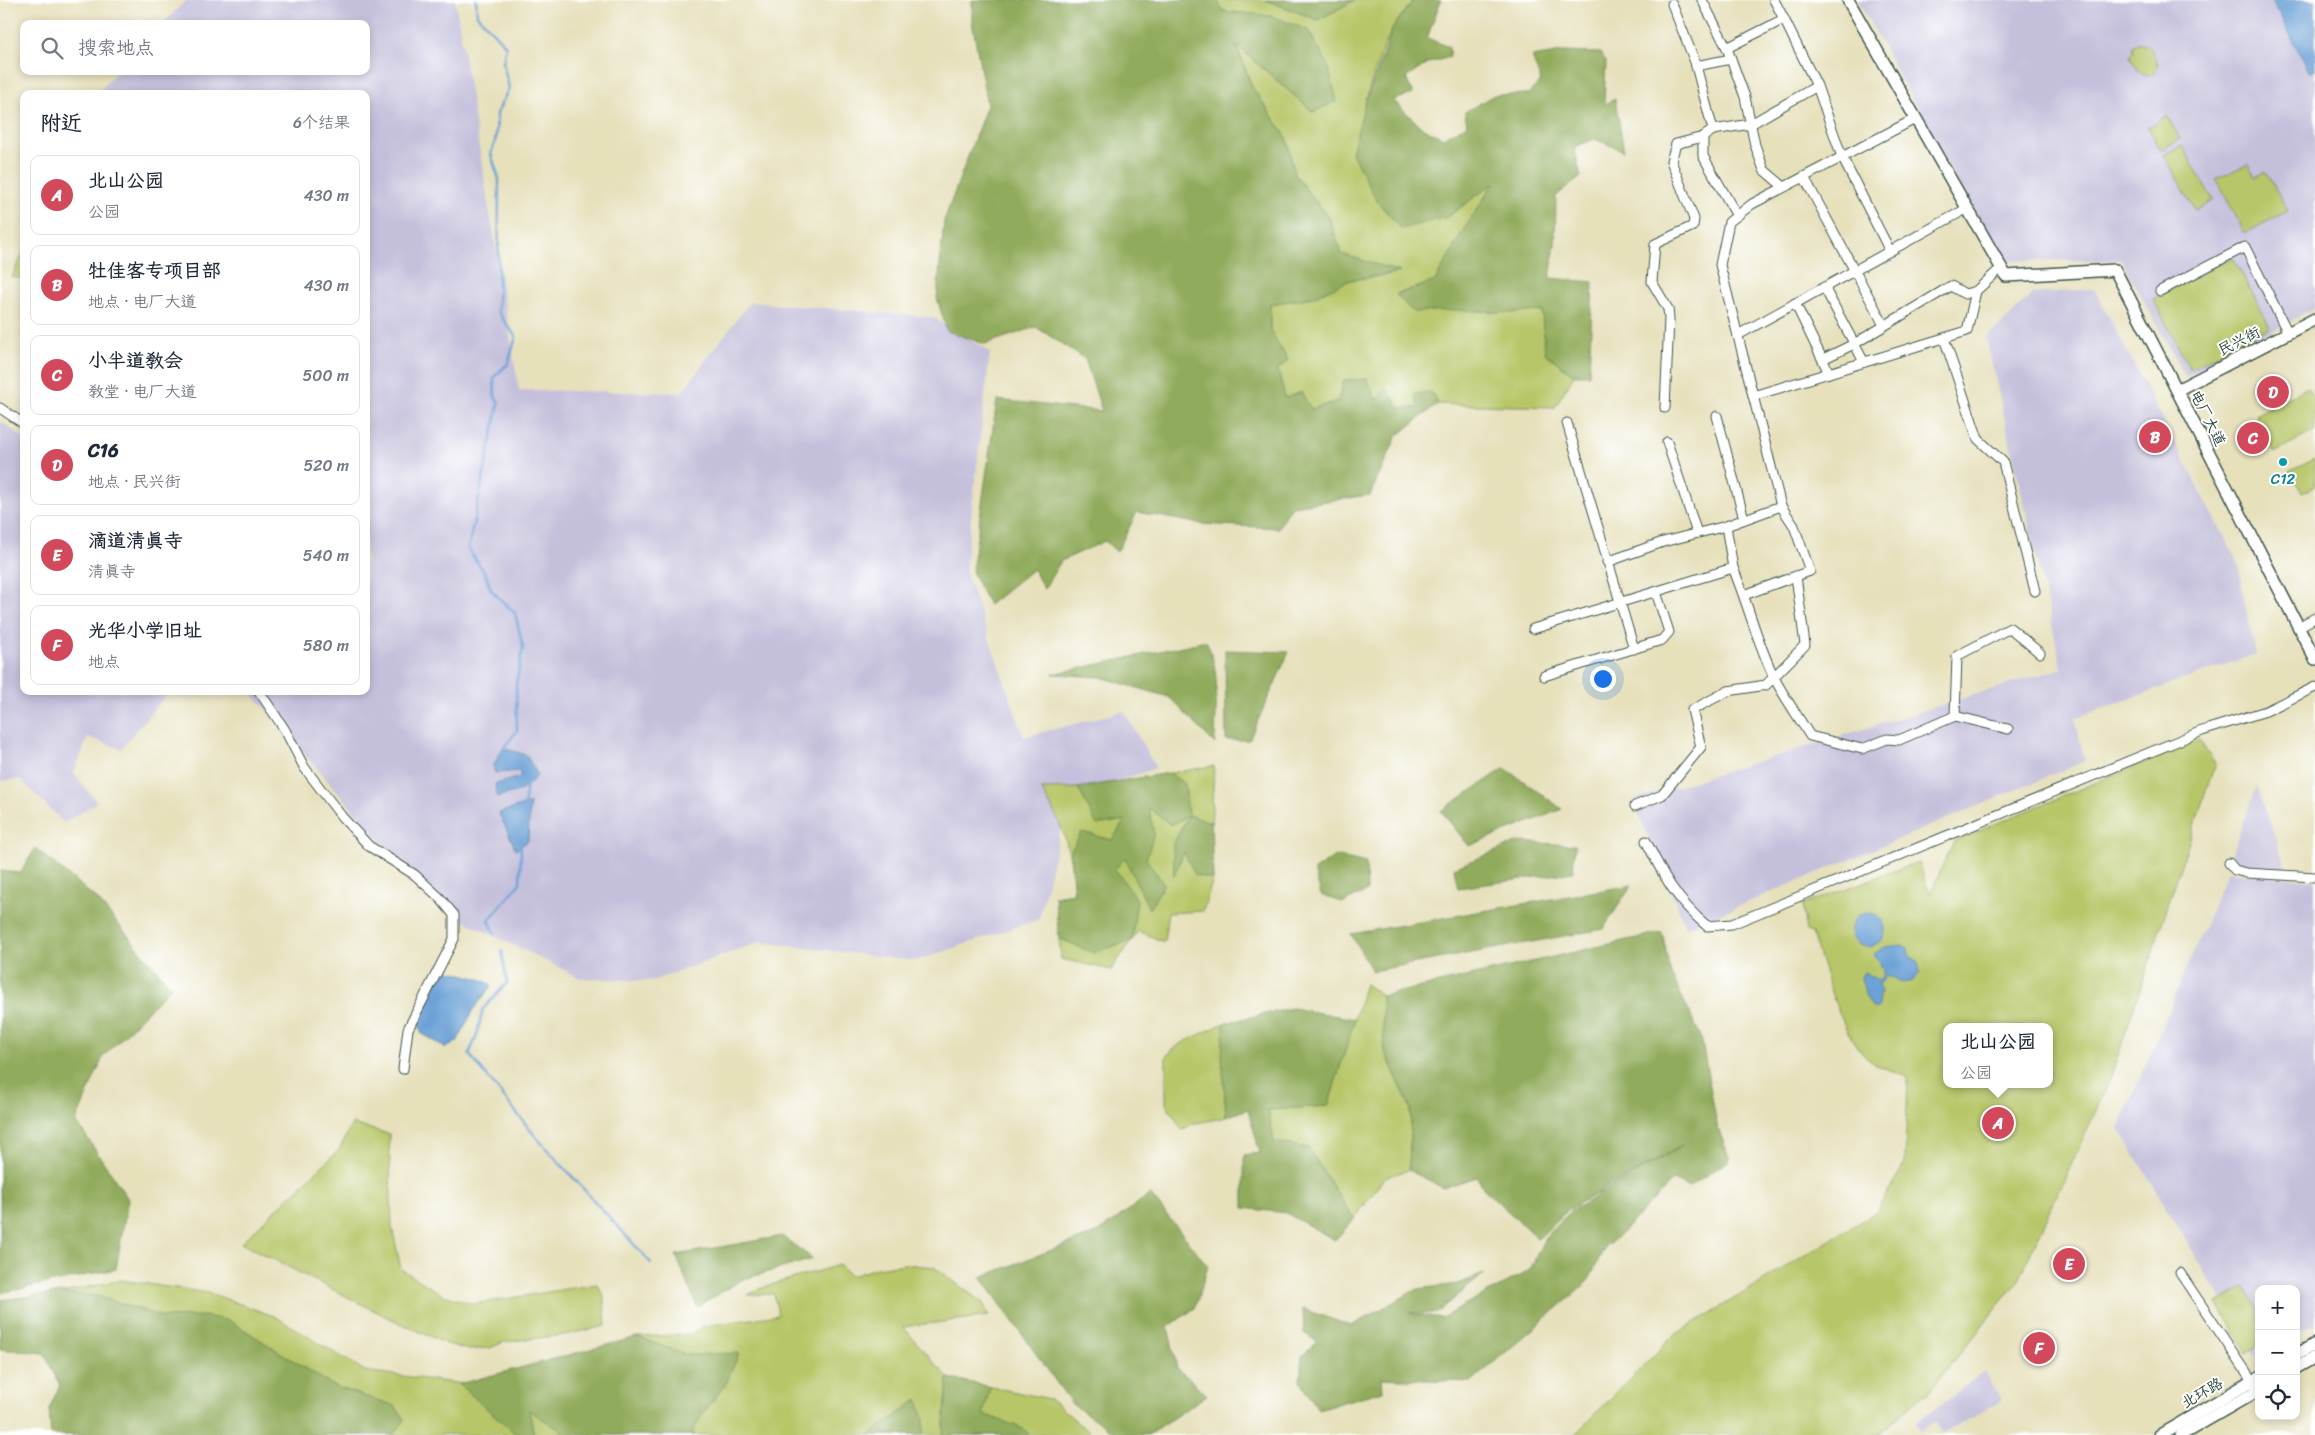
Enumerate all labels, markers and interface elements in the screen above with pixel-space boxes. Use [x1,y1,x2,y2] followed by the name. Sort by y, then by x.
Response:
[20,20,370,75] search box
[78,31,154,64] text: 搜索地点
[38,34,66,62] icon: search
[40,104,82,142] text: 附近
[293,108,350,137] text: 6个结果
[88,164,164,197] text: 北山公园
[52,181,62,210] text: A
[304,181,349,210] text: 430 m
[88,197,120,226] text: 公园
[88,254,221,287] text: 牡佳客专项目部
[52,271,62,300] text: B
[304,271,349,300] text: 430 m
[88,287,197,316] text: 地点 · 电厂大道
[2213,319,2265,363] street label: 民兴街
[88,344,183,377] text: 小半道教会
[52,361,62,390] text: C
[303,361,349,390] text: 500 m
[2257,373,2289,411] pin: D
[88,377,197,406] text: 教堂 · 电厂大道
[2183,385,2233,451] street label: 电厂大道
[2139,418,2171,456] pin: B
[2237,419,2269,457] pin: C
[88,434,119,467] text: C16
[52,451,62,480] text: D
[303,451,349,480] text: 520 m
[2277,456,2289,468] marker: C12
[2271,466,2296,492] place label: C12
[88,467,181,496] text: 地点 · 民兴街
[88,524,183,557] text: 滴道清真寺
[53,541,61,570] text: E
[303,541,349,570] text: 540 m
[88,557,136,586] text: 清真寺
[88,614,202,647] text: 光华小学旧址
[53,631,61,660] text: F
[303,631,349,660] text: 580 m
[88,647,120,676] text: 地点
[1590,666,1616,692] your location
[1943,1023,2053,1088] popup
[1960,1025,2036,1058] text: 北山公园
[1960,1058,1992,1087] text: 公园
[1982,1104,2014,1142] pin: A
[2053,1245,2085,1283] pin: E
[2255,1285,2300,1420] map controls
[2255,1285,2300,1330] button: +
[2023,1329,2055,1367] pin: F
[2255,1330,2300,1375] button: −
[2176,1370,2228,1416] street label: 北环路
[2255,1375,2300,1420] button: locate

